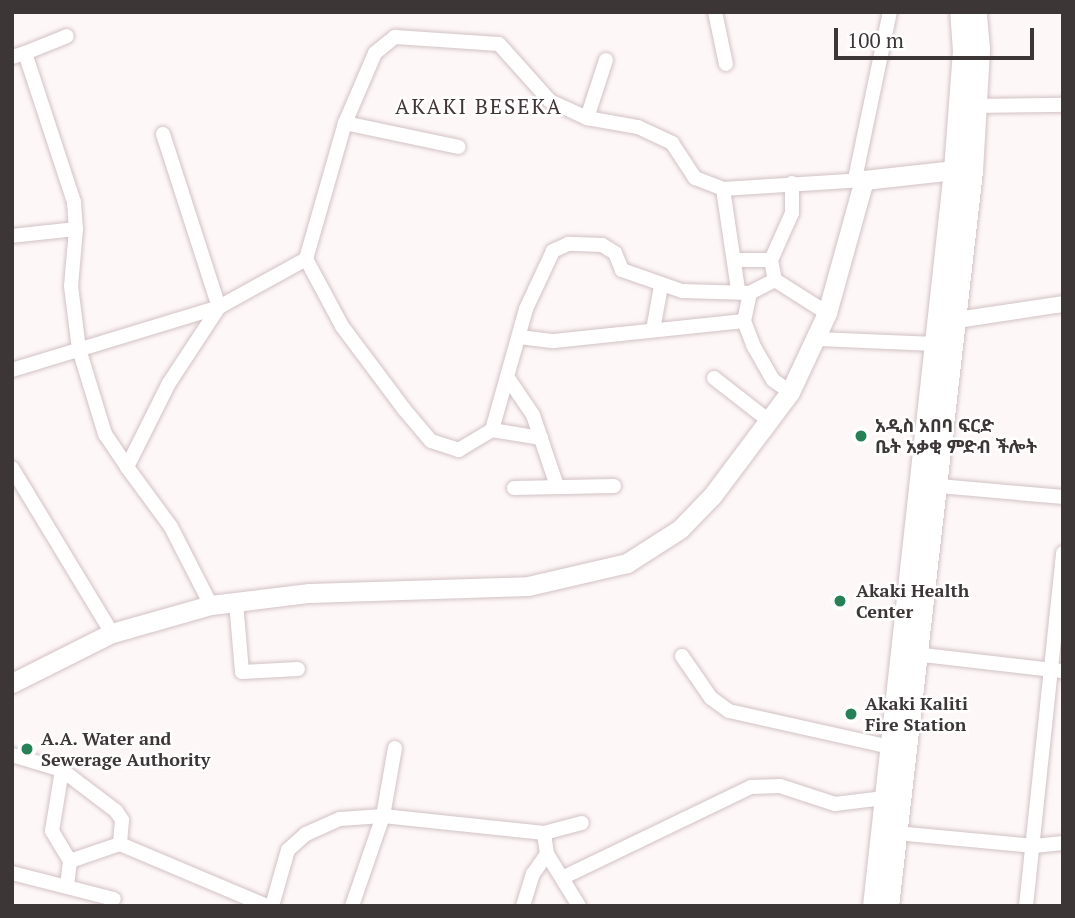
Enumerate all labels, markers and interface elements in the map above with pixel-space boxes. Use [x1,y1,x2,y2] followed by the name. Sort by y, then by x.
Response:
[837,14,1036,58] scale bar
[847,26,904,54] text: 100 m
[397,93,561,119] district label: AKAKI BESEKA
[875,415,1037,458] place label: አዲስ አበባ ፍርድ ቤት አቃቂ ምድብ ችሎት
[853,428,869,444] marker: አዲስ አበባ ፍርድ ቤት አቃቂ ምድብ ችሎት
[856,580,969,622] place label: Akaki Health Center
[830,591,850,611] marker: Akaki Health Center
[865,693,968,736] place label: Akaki Kaliti Fire Station
[843,706,859,722] marker: Akaki Kaliti Fire Station
[41,728,211,770] place label: A.A. Water and Sewerage Authority
[19,741,35,757] marker: A.A. Water and Sewerage Authority

